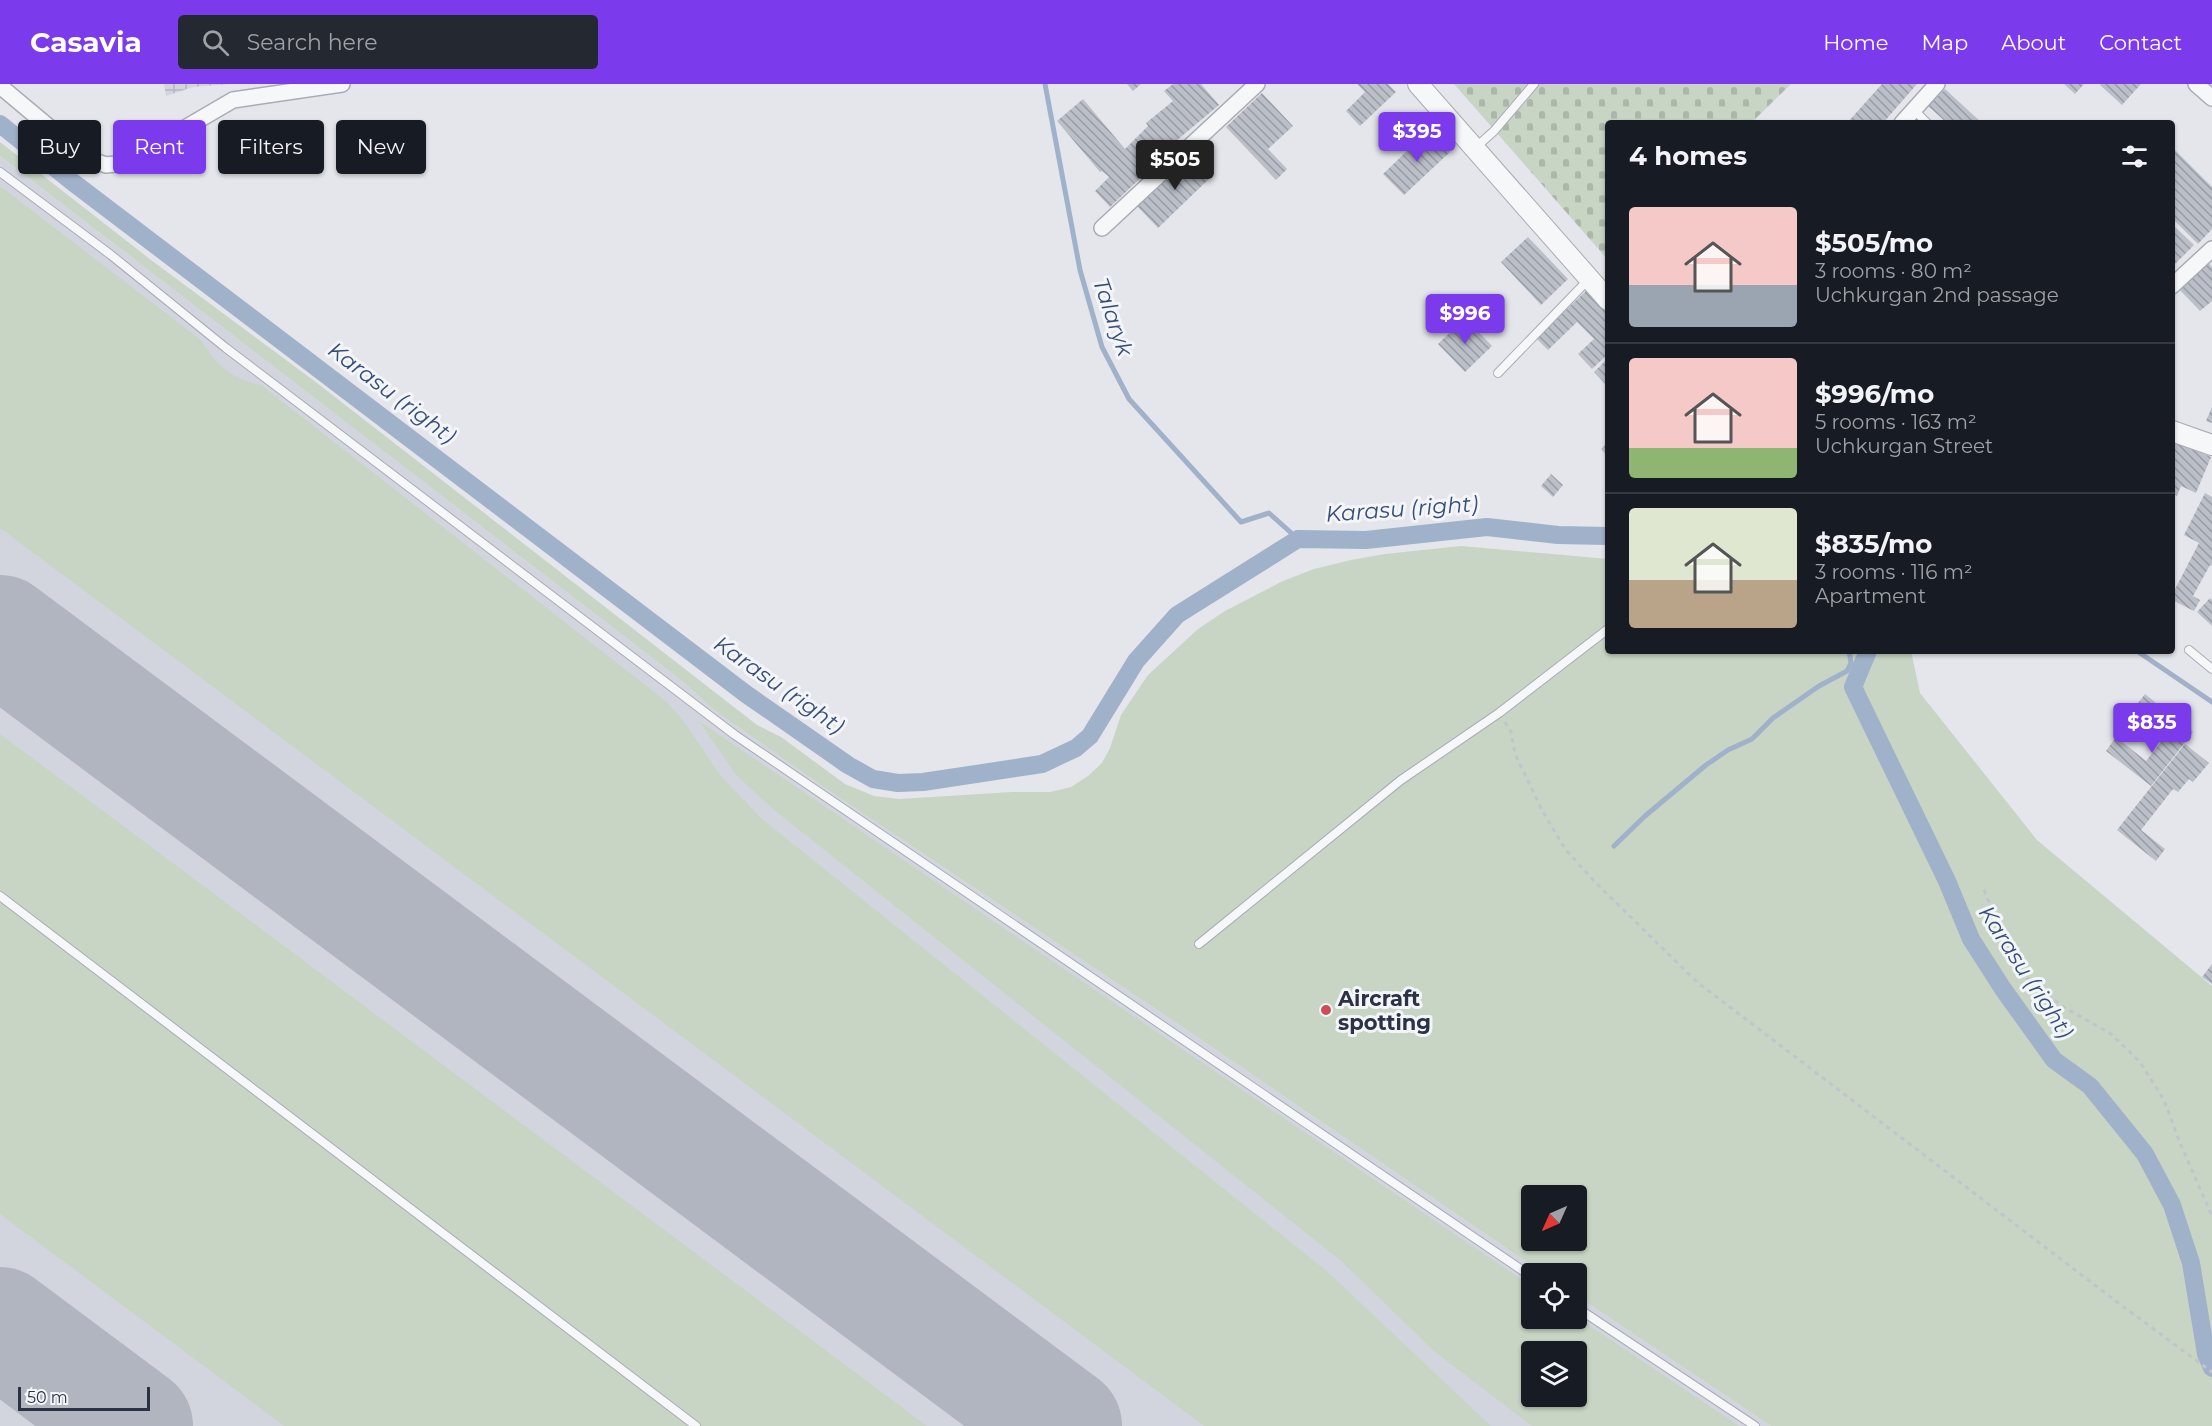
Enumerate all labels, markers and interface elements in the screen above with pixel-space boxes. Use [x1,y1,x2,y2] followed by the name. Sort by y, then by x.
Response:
[178,15,598,69] search box
[30,25,142,59] text: Casavia
[199,26,232,59] icon: search
[247,29,378,56] text: Search here
[1823,30,1888,55] text: Home
[1921,30,1968,55] text: Map
[2001,30,2066,55] text: About
[2099,30,2182,55] text: Contact
[1381,112,1453,163] pin: $395
[1392,119,1442,143] text: $395
[18,120,101,174] chip: Buy
[113,120,206,174] chip: Rent
[218,120,324,174] chip: Filters
[336,120,426,174] chip: New
[1139,140,1211,191] pin: $505
[1629,140,1747,172] text: 4 homes
[2118,140,2151,173] icon: filters
[1150,147,1200,171] text: $505
[1815,227,1933,259] text: $505/mo
[1677,231,1749,303] icon: home
[1815,259,1972,283] text: 3 rooms · 80 m²
[1087,274,1139,360] water label: Talaryk
[1815,283,2059,307] text: Uchkurgan 2nd passage
[1429,294,1501,345] pin: $996
[1440,301,1490,325] text: $996
[323,336,461,450] water label: Karasu (right)
[1815,378,1934,410] text: $996/mo
[1677,382,1749,454] icon: home
[1815,410,1977,434] text: 5 rooms · 163 m²
[1815,434,1993,458] text: Uchkurgan Street
[1325,490,1479,528] water label: Karasu (right)
[1815,528,1932,560] text: $835/mo
[1677,532,1749,604] icon: home
[1815,560,1973,584] text: 3 rooms · 116 m²
[1815,584,1926,608] text: Apartment
[709,630,849,740] water label: Karasu (right)
[2116,703,2188,754] pin: $835
[2127,710,2177,734] text: $835
[1973,901,2079,1043] water label: Karasu (right)
[1337,986,1431,1035] place label: Aircraft spotting
[1319,1003,1333,1017] marker: Aircraft spotting
[1521,1185,1587,1251] north arrow
[1521,1185,1587,1407] map controls
[1521,1263,1587,1329] button: locate
[1521,1341,1587,1407] button: layers
[18,1384,150,1412] scale bar
[27,1388,68,1407] text: 50 m

